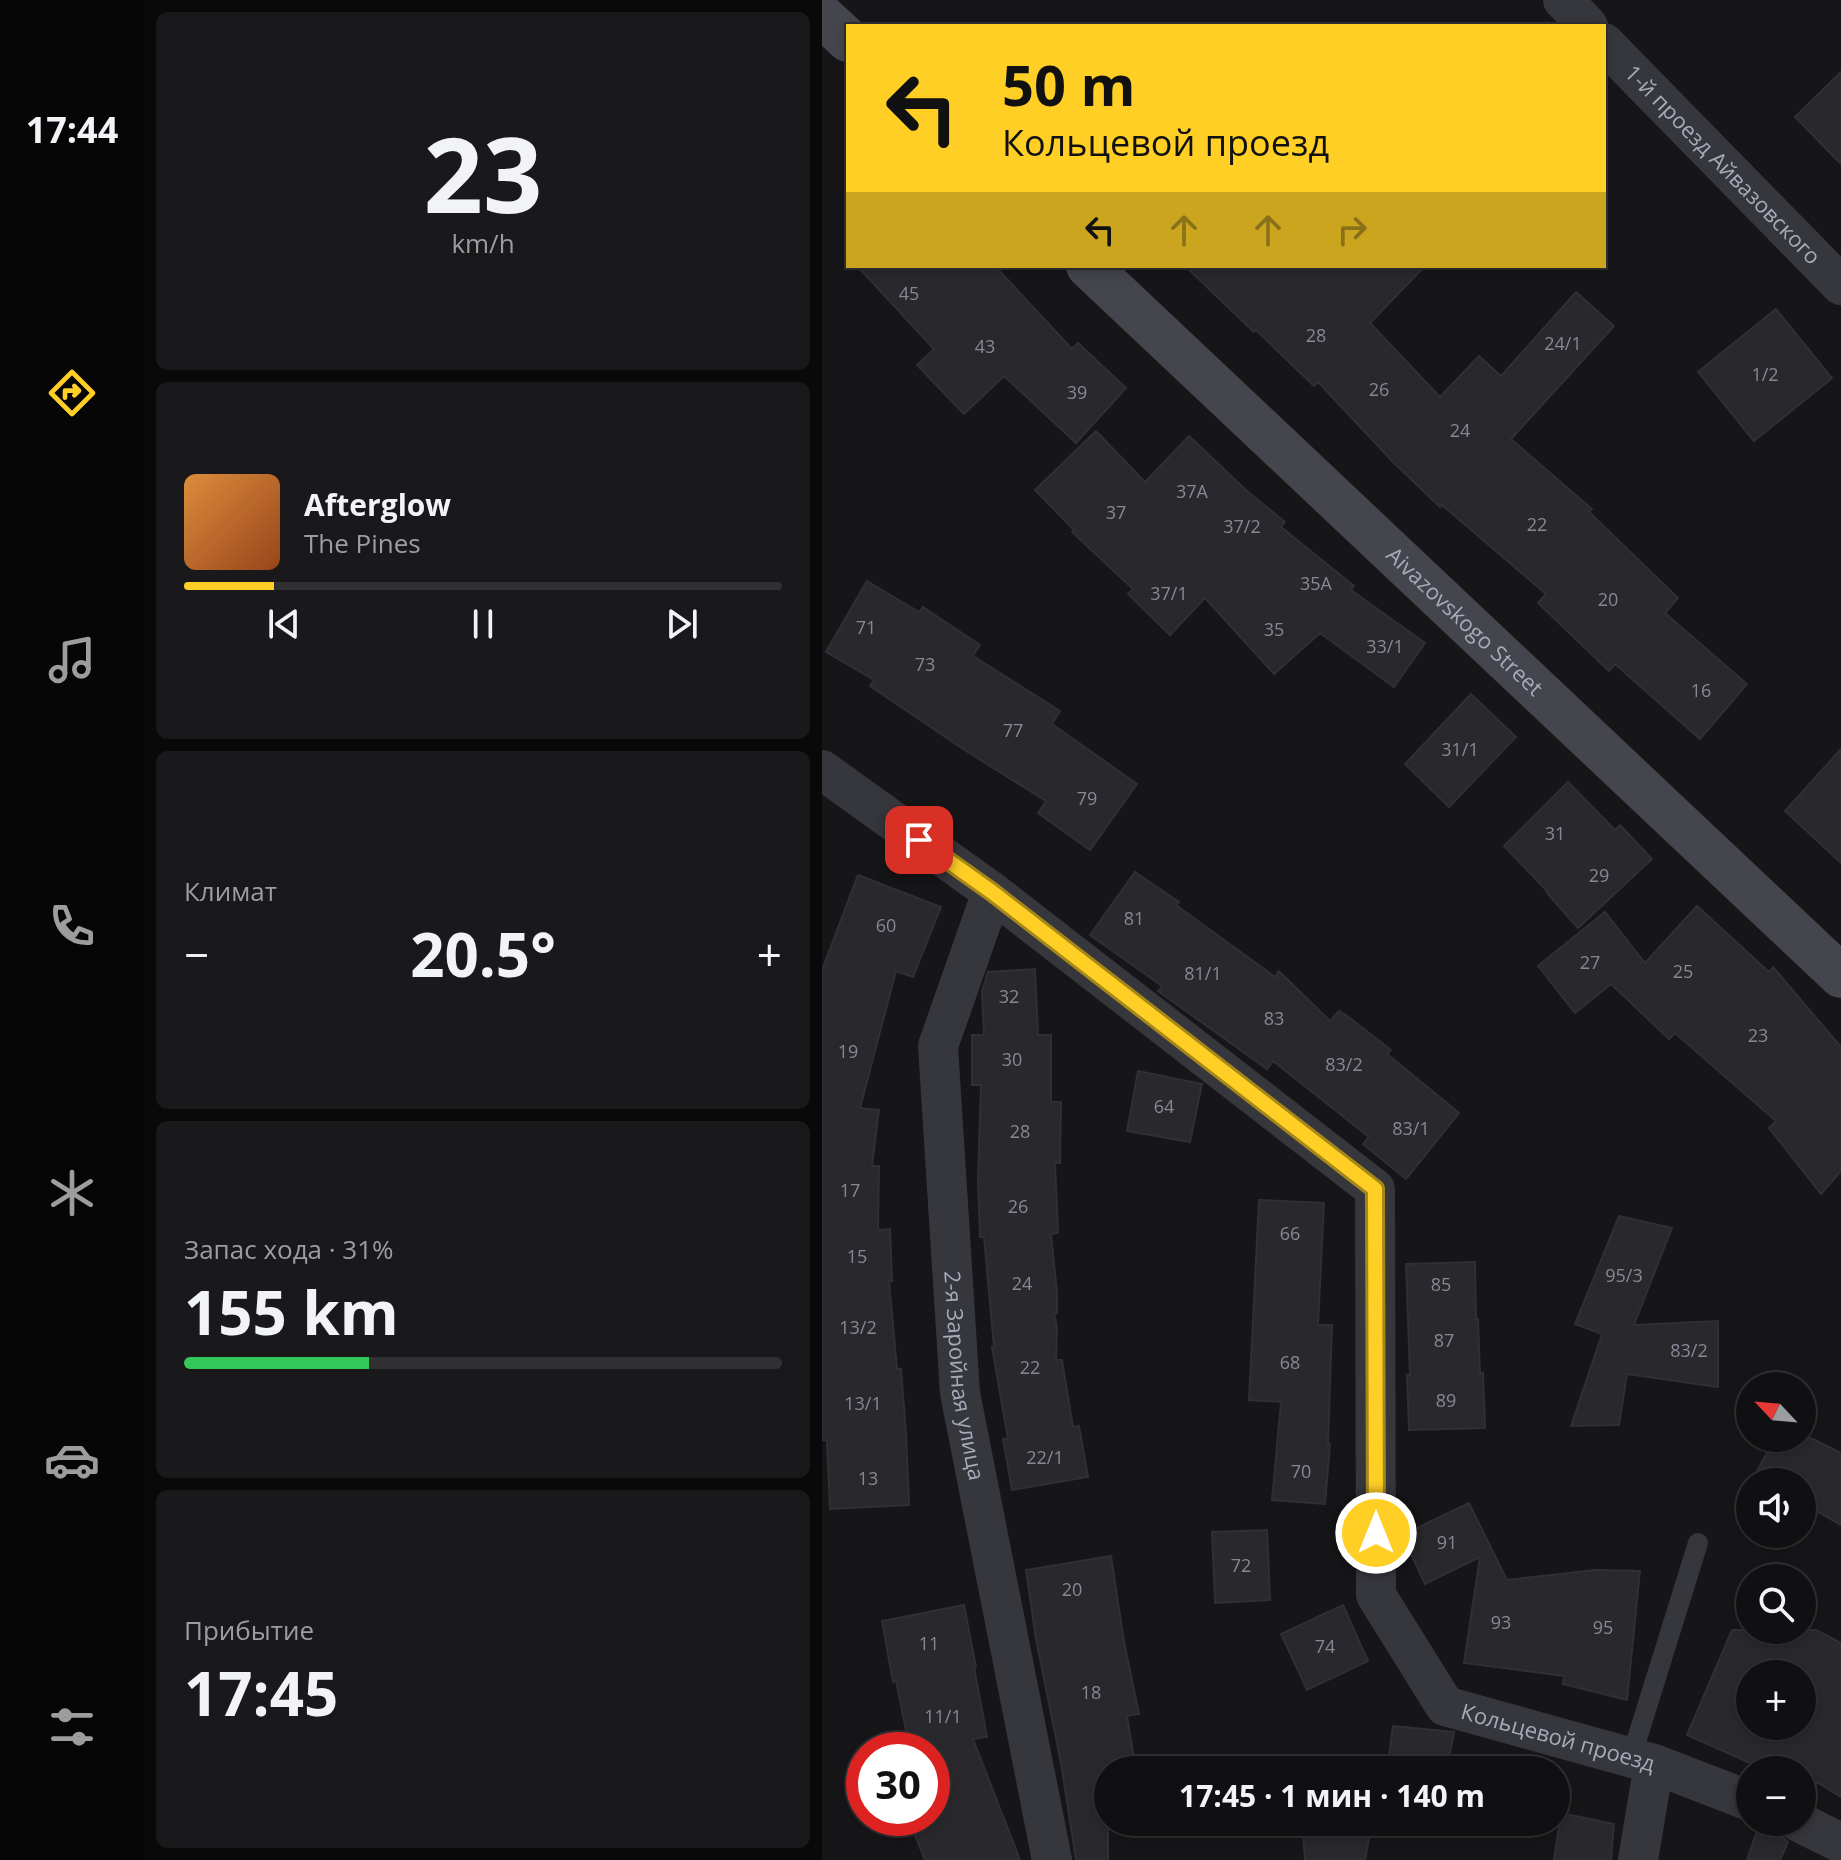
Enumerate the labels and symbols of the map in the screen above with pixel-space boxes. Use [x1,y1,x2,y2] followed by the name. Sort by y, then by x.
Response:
[1619,57,1828,270] street label: 1-й проезд Айвазовского
[899,281,919,305] house number: 45
[1306,323,1326,347] house number: 28
[1544,331,1582,355] house number: 24/1
[975,334,995,358] house number: 43
[1751,362,1779,386] house number: 1/2
[1369,377,1389,401] house number: 26
[1067,380,1087,404] house number: 39
[1450,418,1470,442] house number: 24
[1176,479,1209,503] house number: 37А
[1106,500,1126,524] house number: 37
[1527,512,1547,536] house number: 22
[1223,514,1261,538] house number: 37/2
[1381,539,1551,702] street label: Aivazovskogo Street
[1300,571,1333,595] house number: 35А
[1150,581,1188,605] house number: 37/1
[1598,587,1618,611] house number: 20
[856,615,876,639] house number: 71
[1264,617,1284,641] house number: 35
[1366,634,1404,658] house number: 33/1
[915,652,935,676] house number: 73
[1691,678,1711,702] house number: 16
[1003,718,1023,742] house number: 77
[1441,737,1479,761] house number: 31/1
[1077,786,1097,810] house number: 79
[885,806,953,874] pin
[1545,821,1565,845] house number: 31
[1589,863,1609,887] house number: 29
[1124,906,1144,930] house number: 81
[876,913,896,937] house number: 60
[1580,950,1600,974] house number: 27
[1673,959,1693,983] house number: 25
[1184,961,1222,985] house number: 81/1
[999,984,1019,1008] house number: 32
[1264,1006,1284,1030] house number: 83
[1748,1023,1768,1047] house number: 23
[838,1039,858,1063] house number: 19
[1002,1047,1022,1071] house number: 30
[1325,1052,1363,1076] house number: 83/2
[1154,1094,1174,1118] house number: 64
[1392,1116,1430,1140] house number: 83/1
[1010,1119,1030,1143] house number: 28
[840,1178,860,1202] house number: 17
[1008,1194,1028,1218] house number: 26
[1280,1221,1300,1245] house number: 66
[847,1244,867,1268] house number: 15
[1605,1263,1643,1287] house number: 95/3
[938,1270,993,1483] street label: 2-я Заройная улица
[1012,1271,1032,1295] house number: 24
[1431,1272,1451,1296] house number: 85
[839,1315,877,1339] house number: 13/2
[1434,1328,1454,1352] house number: 87
[1670,1338,1708,1362] house number: 83/2
[1280,1350,1300,1374] house number: 68
[1020,1355,1040,1379] house number: 22
[1736,1372,1816,1452] north arrow
[1436,1388,1456,1412] house number: 89
[844,1391,882,1415] house number: 13/1
[1026,1445,1064,1469] house number: 22/1
[1291,1459,1311,1483] house number: 70
[858,1466,878,1490] house number: 13
[1334,1491,1418,1575] position arrow
[1437,1530,1457,1554] house number: 91
[1231,1553,1251,1577] house number: 72
[1062,1577,1082,1601] house number: 20
[1491,1610,1511,1634] house number: 93
[1593,1615,1613,1639] house number: 95
[919,1631,939,1655] house number: 11
[1315,1634,1335,1658] house number: 74
[1081,1680,1101,1704] house number: 18
[1458,1695,1659,1778] street label: Кольцевой проезд
[924,1704,962,1728] house number: 11/1
[846,1732,950,1836] speed limit sign: 30

